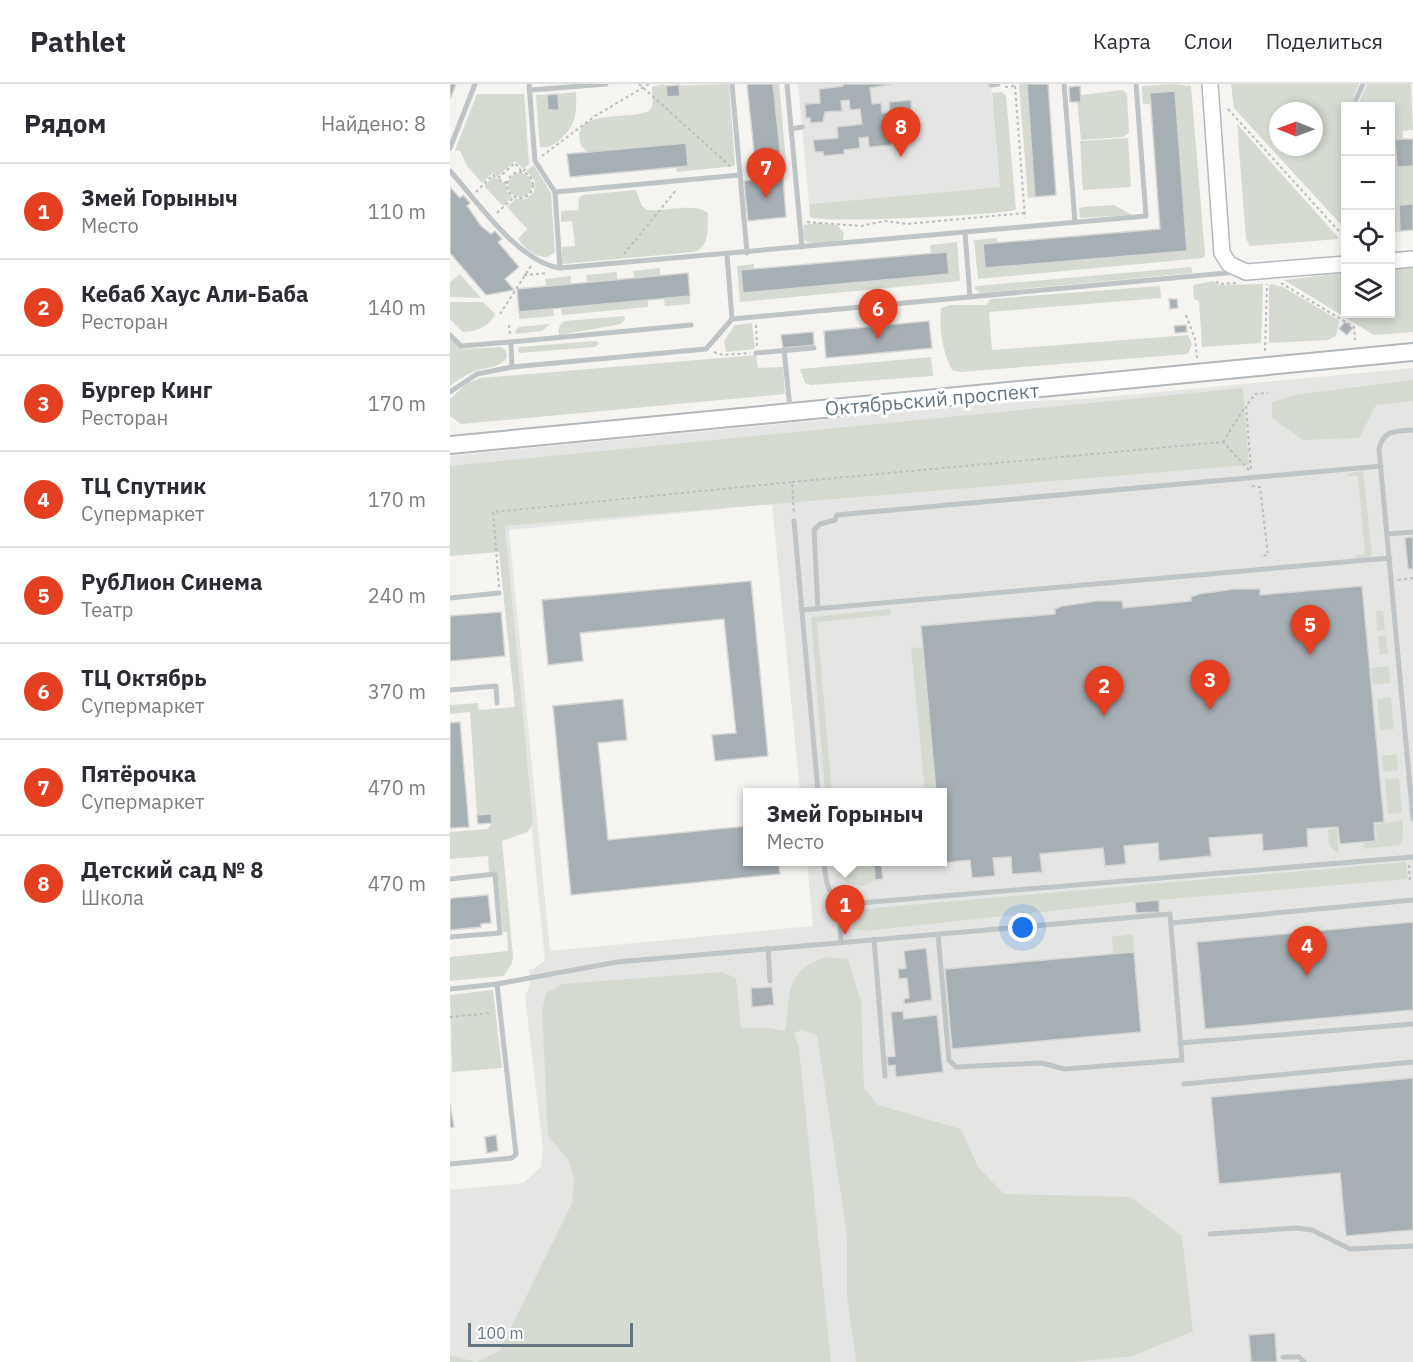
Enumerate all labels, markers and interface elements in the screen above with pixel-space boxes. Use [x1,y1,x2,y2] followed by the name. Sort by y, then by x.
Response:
[30,23,126,60] text: Pathlet
[1093,27,1151,55] text: Карта
[1184,27,1233,55] text: Слои
[1266,27,1383,55] text: Поделиться
[1269,102,1323,156] north arrow
[1341,102,1395,318] map controls
[1341,102,1395,156] button: +
[24,106,106,140] text: Рядом
[882,107,920,157] pin: 8
[321,110,426,137] text: Найдено: 8
[746,148,786,198] pin: 7
[1341,156,1395,210] button: −
[81,183,238,212] text: Змей Горыныч
[38,198,50,225] text: 1
[368,198,426,225] text: 110 m
[1341,210,1395,264] button: locate
[81,212,139,239] text: Место
[1341,264,1395,318] button: layers
[81,279,309,308] text: Кебаб Хаус Али-Баба
[858,290,898,339] pin: 6
[38,294,50,321] text: 2
[368,294,426,321] text: 140 m
[81,308,168,335] text: Ресторан
[81,375,212,404] text: Бургер Кинг
[824,376,1041,422] street label: Октябрьский проспект
[38,390,50,417] text: 3
[368,390,426,417] text: 170 m
[81,404,168,431] text: Ресторан
[81,471,206,500] text: ТЦ Спутник
[38,486,50,513] text: 4
[368,486,426,513] text: 170 m
[81,500,204,527] text: Супермаркет
[81,567,263,596] text: РубЛион Синема
[38,582,50,609] text: 5
[368,582,426,609] text: 240 m
[81,596,133,623] text: Театр
[1290,606,1330,655] pin: 5
[1190,660,1230,710] pin: 3
[81,663,207,692] text: ТЦ Октябрь
[1084,666,1124,716] pin: 2
[38,678,50,705] text: 6
[368,678,426,705] text: 370 m
[81,692,204,719] text: Супермаркет
[81,759,196,788] text: Пятёрочка
[38,774,50,801] text: 7
[368,774,426,801] text: 470 m
[81,788,204,815] text: Супермаркет
[743,788,947,866] popup
[767,799,923,828] text: Змей Горыныч
[767,828,824,855] text: Место
[81,855,264,884] text: Детский сад № 8
[38,870,50,897] text: 8
[368,870,426,897] text: 470 m
[81,884,144,911] text: Школа
[826,886,864,935] pin: 1
[1008,913,1037,942] your location
[1288,926,1326,976] pin: 4
[468,1320,633,1348] scale bar
[477,1323,524,1343] text: 100 m

